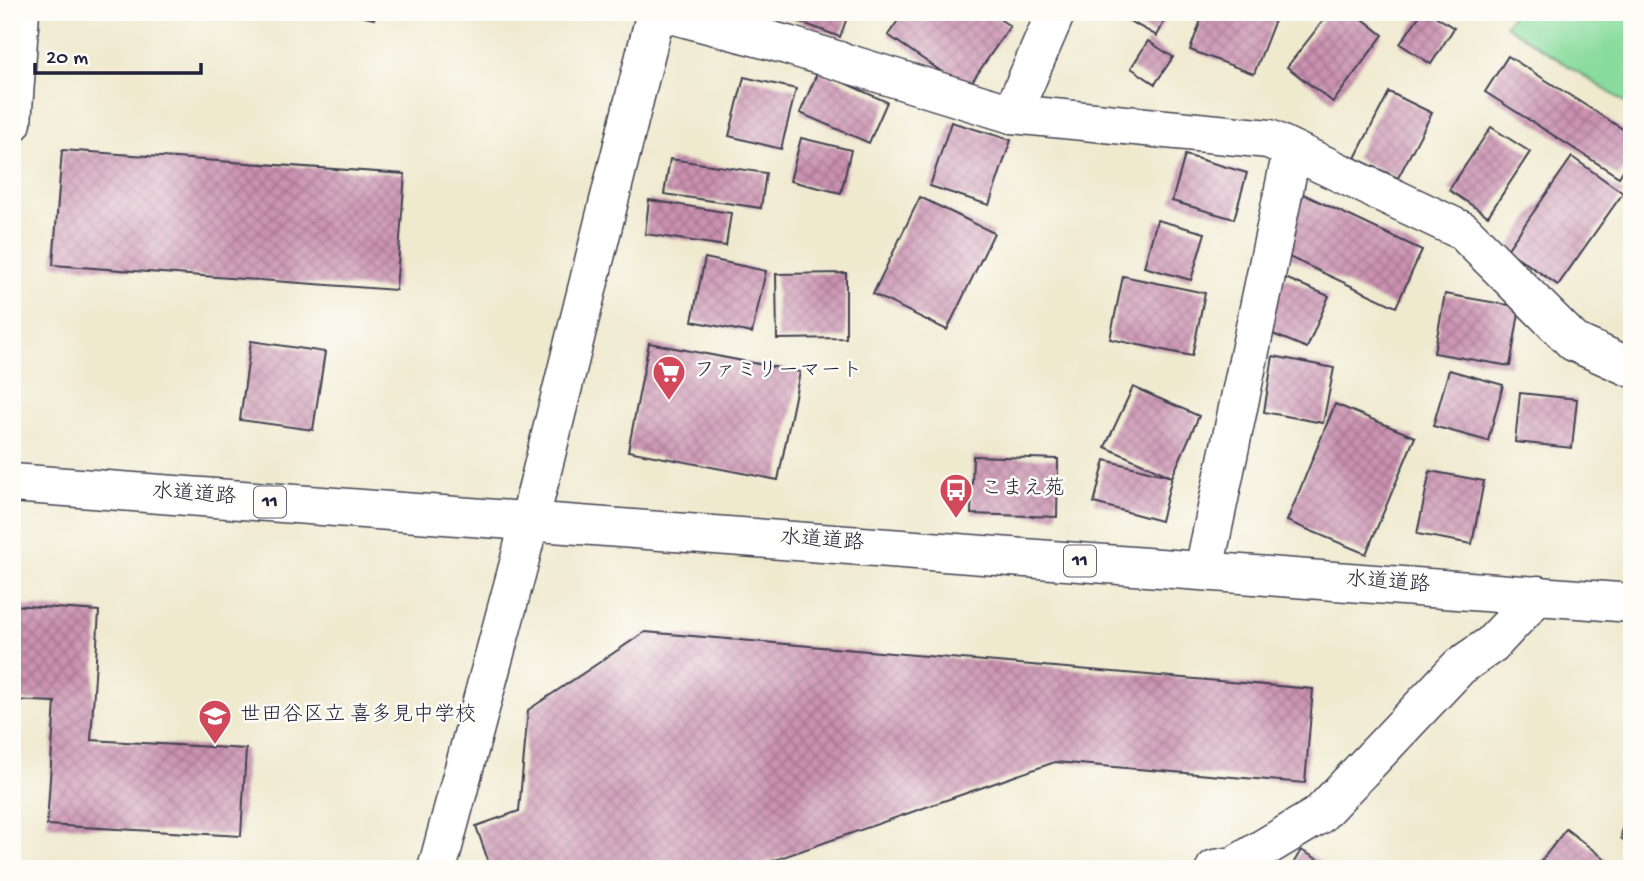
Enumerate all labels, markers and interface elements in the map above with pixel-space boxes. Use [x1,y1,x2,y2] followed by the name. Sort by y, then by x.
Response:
[35,32,201,76] scale bar
[46,47,88,72] text: 20 m
[650,353,688,402] supermarket icon: ファミリーマート
[694,360,862,385] place label: ファミリーマート
[937,471,975,520] bus stop icon: こまえ苑
[981,477,1065,503] place label: こまえ苑
[151,480,237,511] street label: 水道道路
[254,486,286,517] road number: 11
[779,526,865,557] street label: 水道道路
[1064,546,1096,576] road number: 11
[1345,568,1431,599] street label: 水道道路
[196,697,234,746] school or university icon: 世田谷区立 喜多見中学校
[240,702,476,729] place label: 世田谷区立 喜多見中学校

